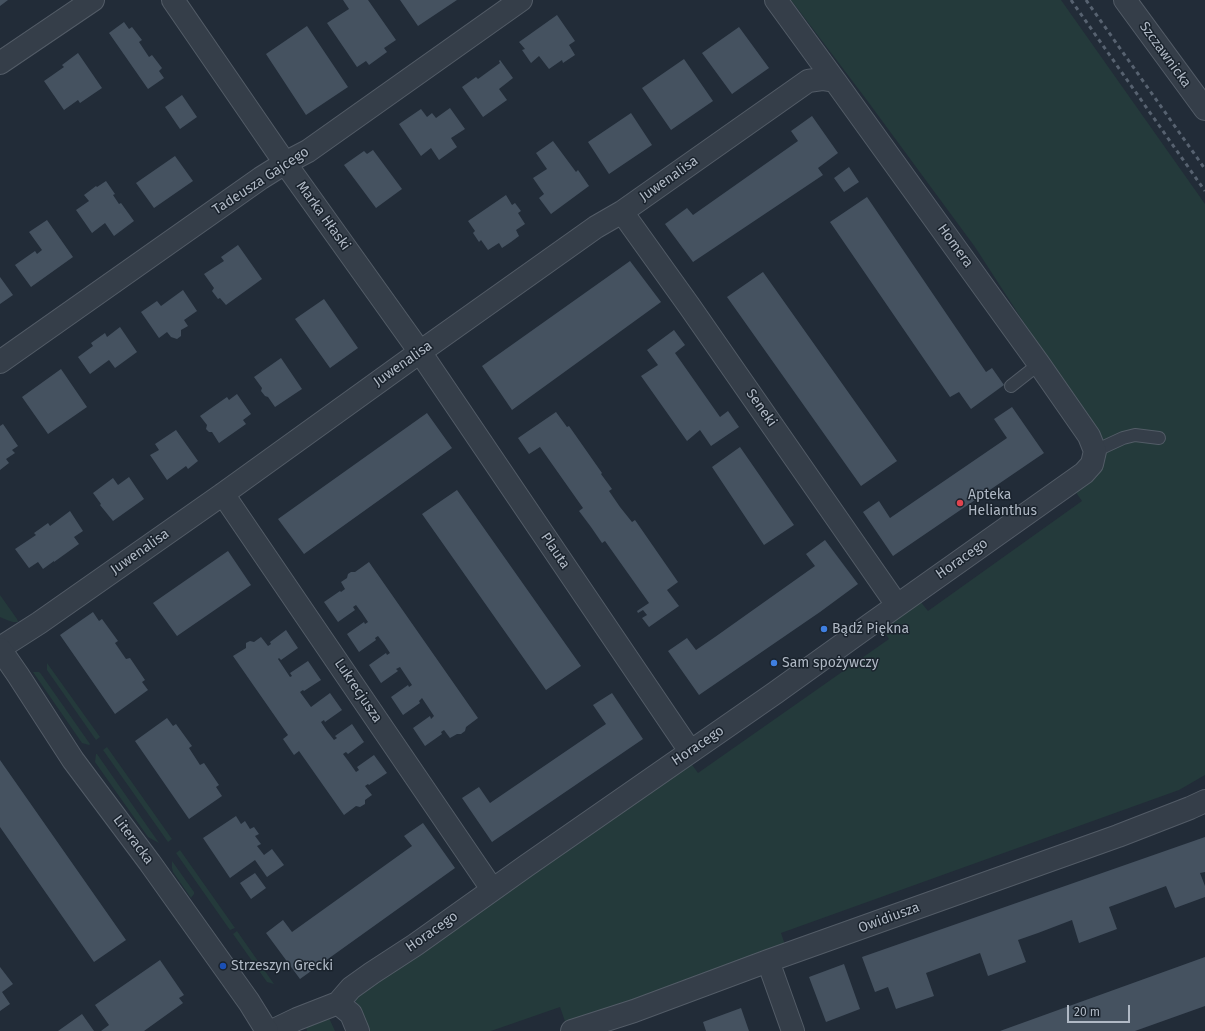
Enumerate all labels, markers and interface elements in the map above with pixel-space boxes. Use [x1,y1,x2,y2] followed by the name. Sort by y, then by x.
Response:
[1136,19,1194,91] street label: Szczawnicka
[210,144,312,218] street label: Tadeusza Gajcego
[636,153,702,205] street label: Juwenalisa
[292,178,354,254] street label: Marka Hłaski
[934,221,976,271] street label: Homera
[370,338,436,390] street label: Juwenalisa
[742,386,780,430] street label: Seneki
[968,487,1037,520] place label: Apteka Helianthus
[955,498,965,508] marker: Apteka Helianthus
[107,526,173,578] street label: Juwenalisa
[537,530,573,572] street label: Plauta
[933,535,991,583] street label: Horacego
[832,621,909,637] place label: Bądź Piękna
[819,624,829,634] marker: Bądź Piękna
[782,655,879,671] place label: Sam spożywczy
[330,656,386,726] street label: Lukrecjusza
[769,658,779,668] marker: Sam spożywczy
[669,722,727,770] street label: Horacego
[109,812,157,868] street label: Literacka
[856,899,922,937] street label: Owidiusza
[403,908,461,956] street label: Horacego
[231,958,333,974] place label: Strzeszyn Grecki
[218,961,228,971] marker: Strzeszyn Grecki
[1069,997,1132,1023] scale bar
[1074,1005,1100,1019] text: 20 m

